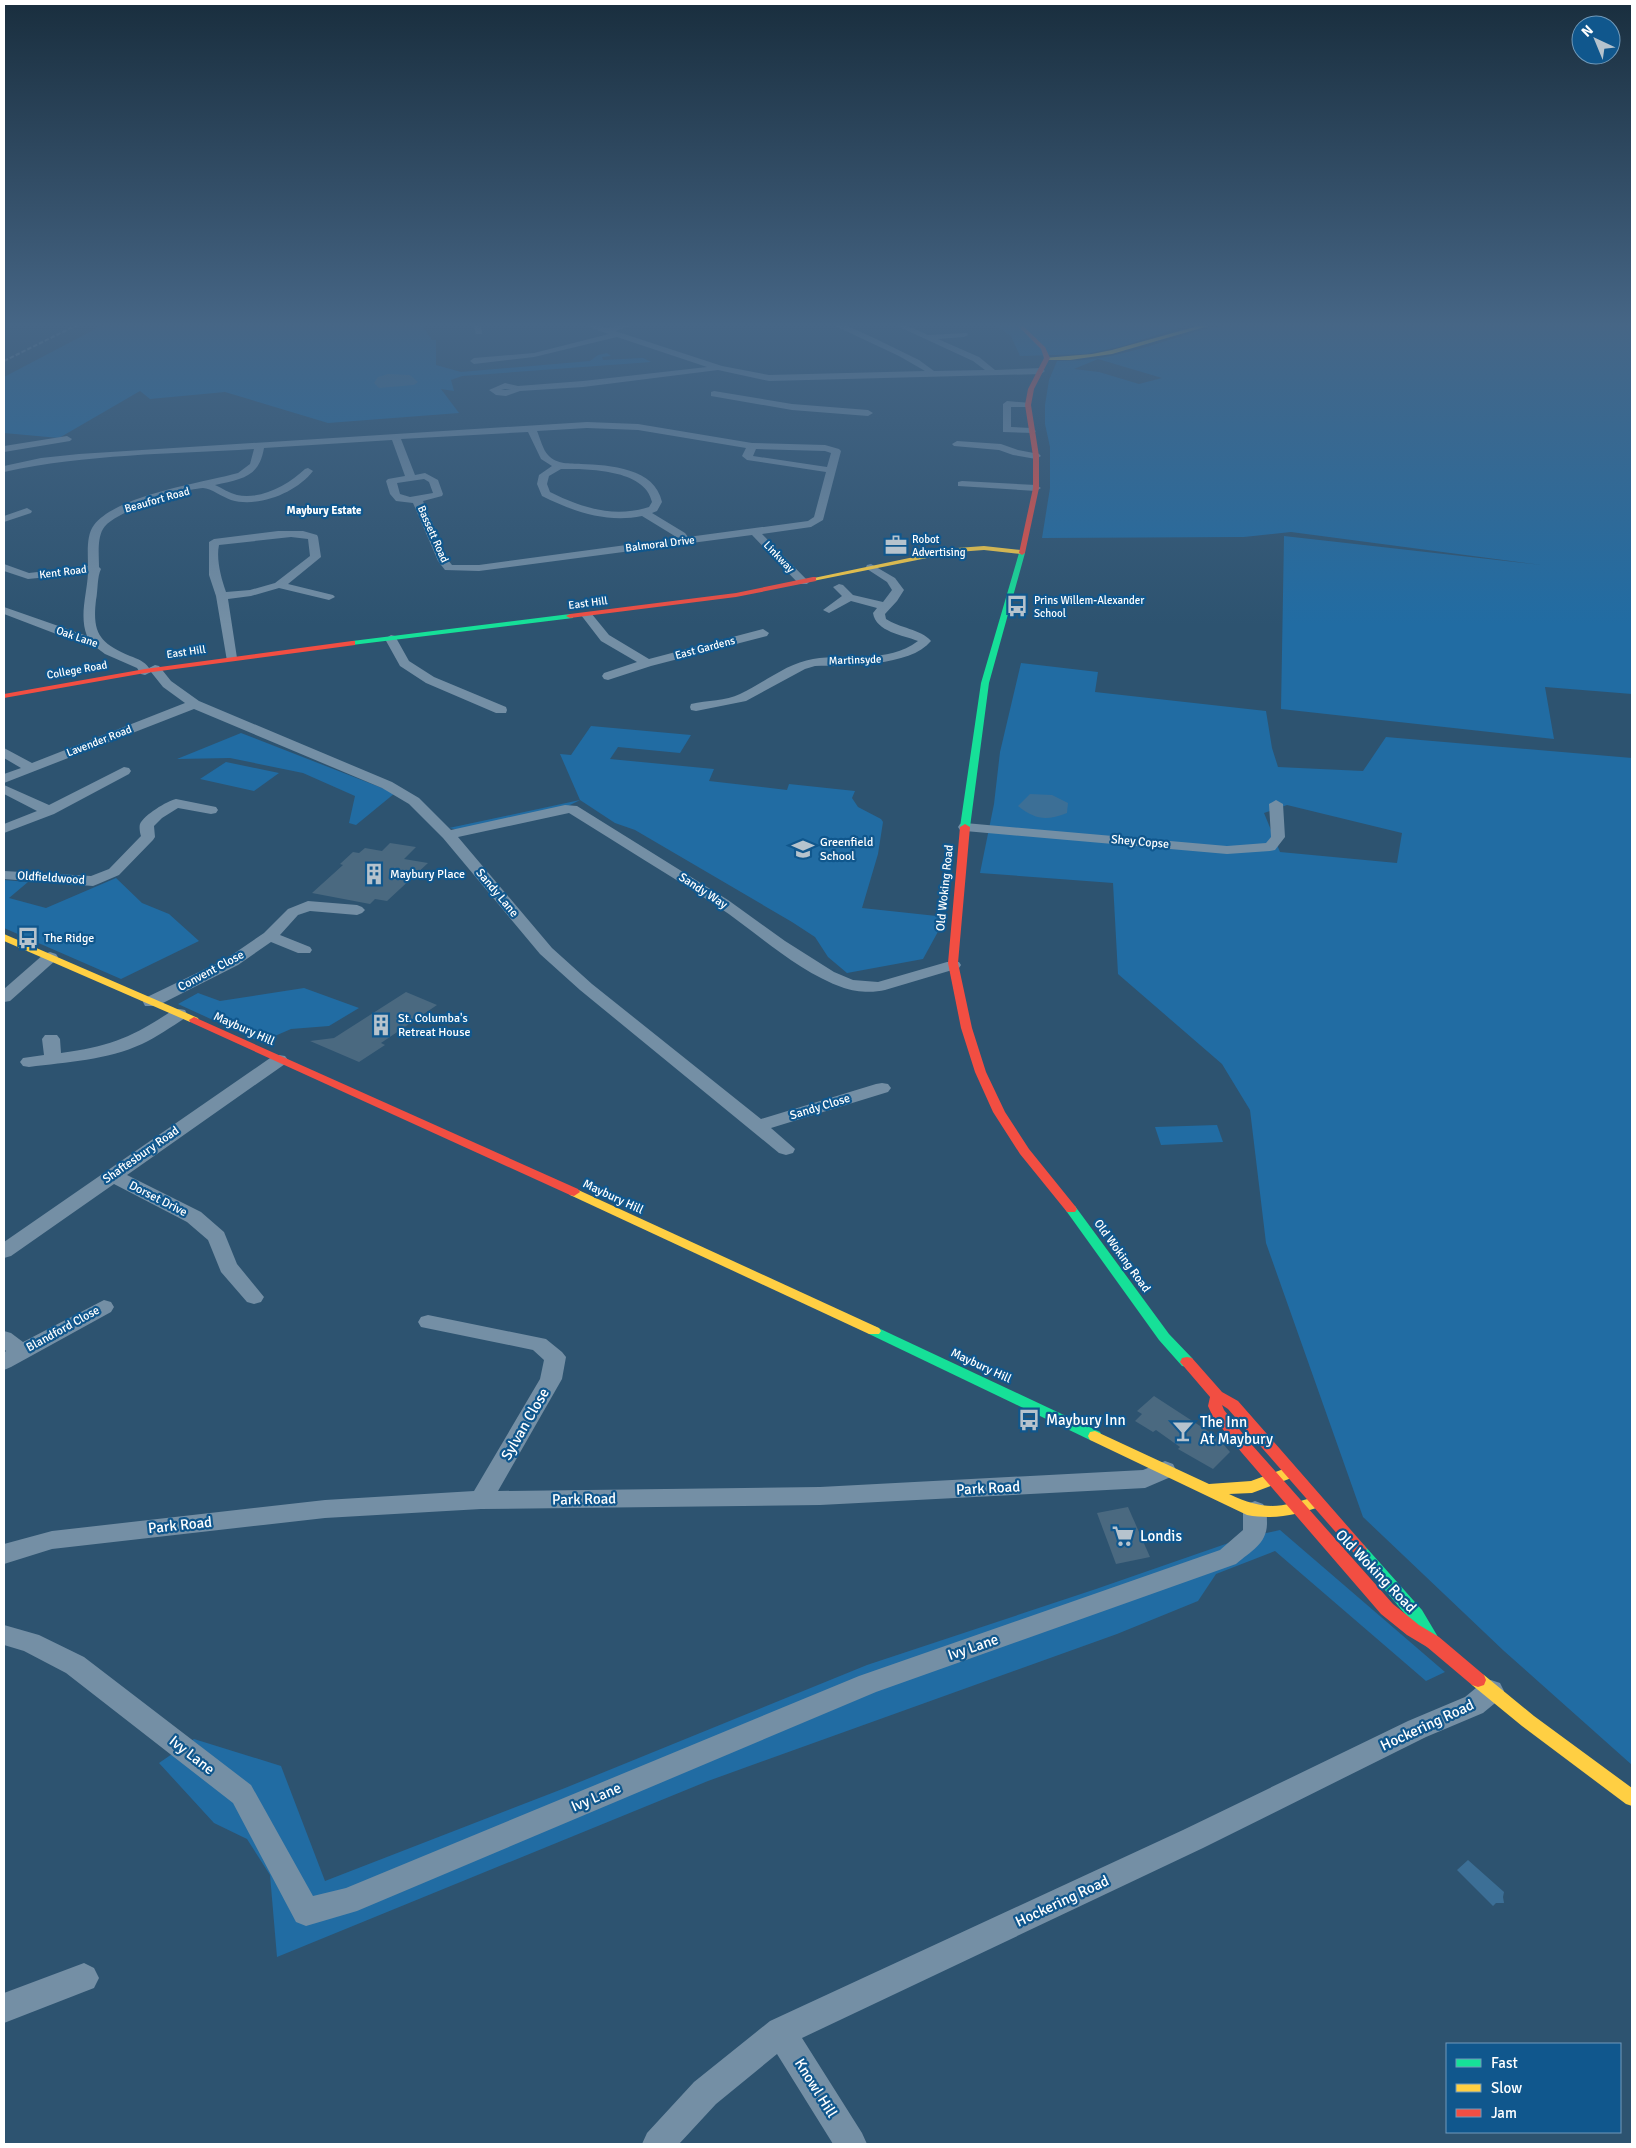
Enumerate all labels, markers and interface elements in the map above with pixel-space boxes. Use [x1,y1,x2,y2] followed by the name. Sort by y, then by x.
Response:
[1571,15,1621,65] north arrow
[1578,22,1597,41] text: N
[123,484,191,516] street label: Beaufort Road
[415,503,451,565] street label: Bassett Road
[286,504,362,517] district label: Maybury Estate
[883,532,909,558] office icon: Robot Advertising
[625,533,695,555] street label: Balmoral Drive
[912,533,966,559] place label: Robot Advertising
[761,539,798,576] street label: Linkway
[39,563,88,581] street label: Kent Road
[1004,593,1030,619] bus stop icon: Prins Willem-Alexander School
[568,594,608,612] street label: East Hill
[1034,594,1144,620] place label: Prins Willem-Alexander School
[54,624,100,650] street label: Oak Lane
[674,634,737,662] street label: East Gardens
[166,643,206,661] street label: East Hill
[828,653,882,667] street label: Martinsyde
[46,658,108,682] street label: College Road
[65,723,134,759] street label: Lavender Road
[1110,832,1170,852] street label: Shey Copse
[820,835,873,864] place label: Greenfield School
[790,836,816,862] school or university icon: Greenfield School
[933,844,957,932] street label: Old Woking Road
[361,861,387,887] building icon: Maybury Place
[472,866,522,920] street label: Sandy Lane
[390,867,465,882] place label: Maybury Place
[17,868,85,888] street label: Oldfieldwood
[676,870,731,913] street label: Sandy Way
[15,925,41,951] bus stop icon: The Ridge
[44,931,94,946] place label: The Ridge
[175,947,247,995] street label: Convent Close
[211,1009,277,1049] street label: Maybury Hill
[398,1011,470,1040] place label: St. Columba's Retreat House
[368,1012,394,1038] building icon: St. Columba's Retreat House
[788,1091,852,1123] street label: Sandy Close
[100,1123,182,1187] street label: Shaftesbury Road
[580,1176,646,1218] street label: Maybury Hill
[126,1178,190,1220] street label: Dorset Drive
[1090,1217,1154,1295] street label: Old Woking Road
[24,1303,102,1355] street label: Blandford Close
[948,1345,1014,1387] street label: Maybury Hill
[497,1385,553,1463] street label: Sylvan Close
[1016,1407,1042,1433] bus stop icon: Maybury Inn
[1046,1411,1126,1429] place label: Maybury Inn
[1200,1413,1273,1448] place label: The Inn At Maybury
[1170,1418,1196,1444] bar icon: The Inn At Maybury
[955,1477,1021,1499] street label: Park Road
[552,1489,616,1509] street label: Park Road
[147,1513,213,1537] street label: Park Road
[1110,1523,1136,1549] supermarket icon: Londis
[1332,1526,1420,1616] street label: Old Woking Road
[1140,1527,1182,1545] place label: Londis
[945,1630,1001,1664] street label: Ivy Lane
[1377,1695,1477,1755] street label: Hockering Road
[166,1732,218,1778] street label: Ivy Lane
[568,1778,624,1816] street label: Ivy Lane
[1012,1871,1112,1931] street label: Hockering Road
[1446,2043,1621,2133] legend
[1491,2054,1518,2072] text: Fast
[791,2055,841,2121] street label: Knowl Hill
[1491,2079,1522,2097] text: Slow
[1491,2104,1517,2122] text: Jam

